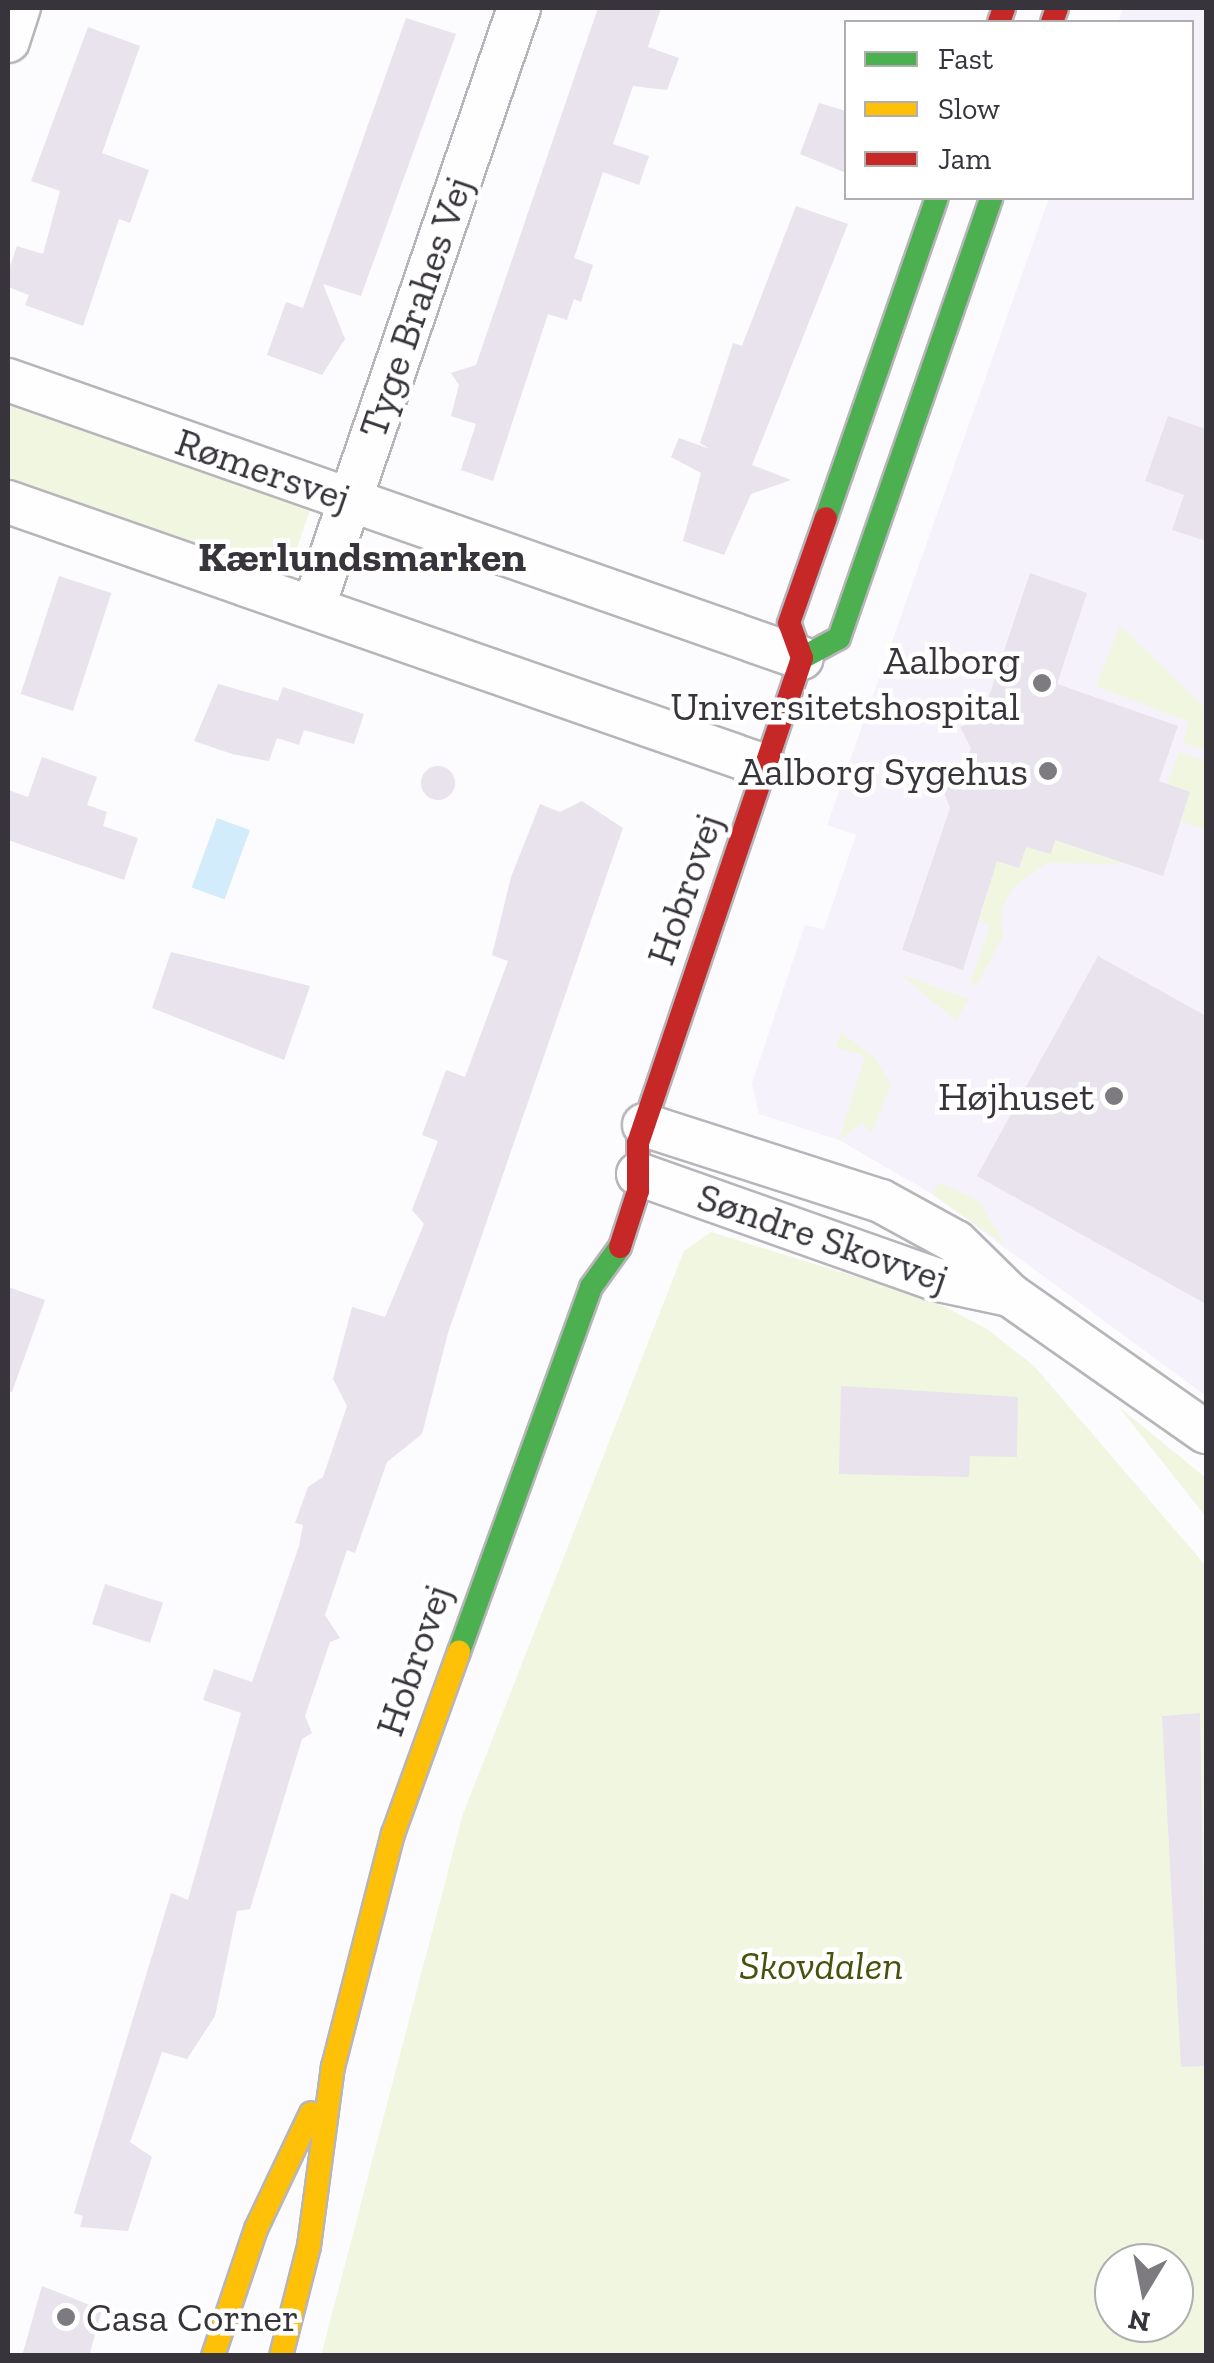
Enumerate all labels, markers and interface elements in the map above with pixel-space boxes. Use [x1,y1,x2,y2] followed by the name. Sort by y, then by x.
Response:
[844,20,1194,200] legend
[938,41,993,77] text: Fast
[938,91,1000,127] text: Slow
[938,141,991,177] text: Jam
[348,170,482,444] street label: Tyge Brahes Vej
[170,417,356,521] street label: Rømersvej
[198,532,526,582] district label: Kærlundsmarken
[670,636,1020,730] place label: Aalborg Universitetshospital
[1029,670,1055,696] marker: Aalborg Universitetshospital
[738,747,1028,795] place label: Aalborg Sygehus
[1037,760,1059,782] marker: Aalborg Sygehus
[636,807,732,971] street label: Hobrovej
[938,1072,1094,1120] place label: Højhuset
[1103,1085,1125,1107] marker: Højhuset
[691,1172,955,1302] street label: Søndre Skovvej
[365,1578,461,1742] street label: Hobrovej
[739,1941,903,1989] park label: Skovdalen
[1094,2243,1194,2343] north arrow
[86,2293,299,2341] place label: Casa Corner
[1126,2303,1152,2339] text: N
[55,2306,77,2328] marker: Casa Corner

